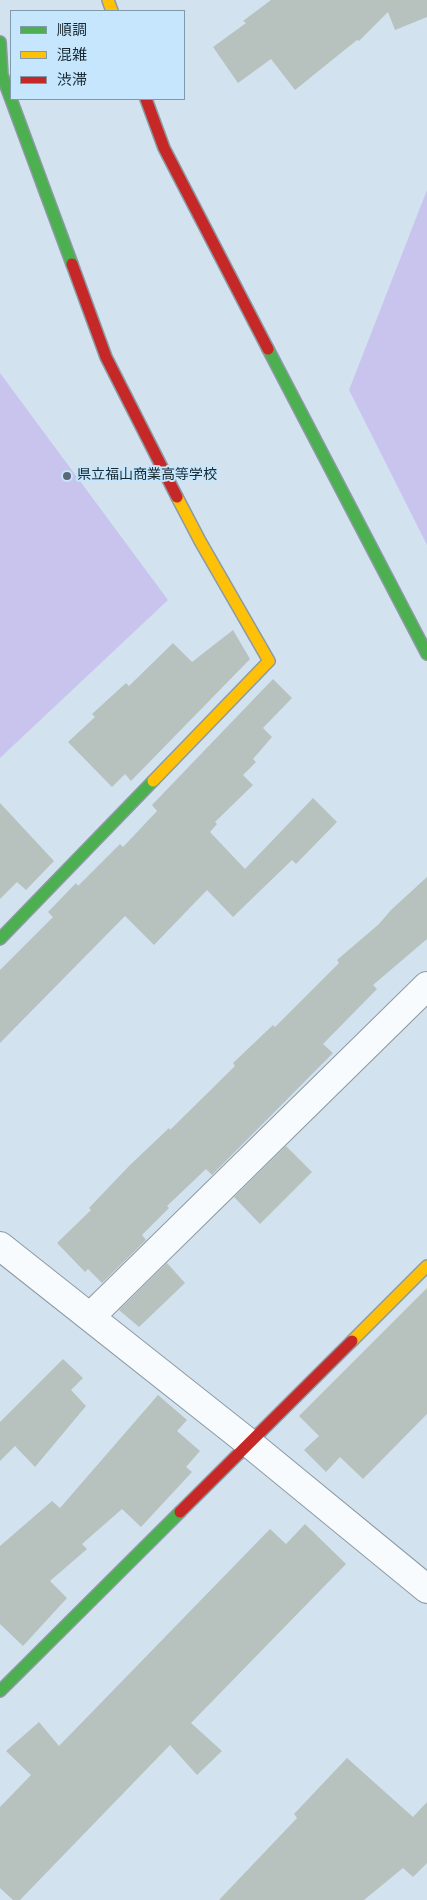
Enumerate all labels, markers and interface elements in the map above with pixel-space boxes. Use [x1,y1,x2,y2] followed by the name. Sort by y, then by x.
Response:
[10,10,185,100] legend
[57,18,87,41] text: 順調
[57,43,87,66] text: 混雑
[57,68,87,91] text: 渋滞
[77,468,217,484] place label: 県立福山商業高等学校
[61,470,73,482] marker: 県立福山商業高等学校

